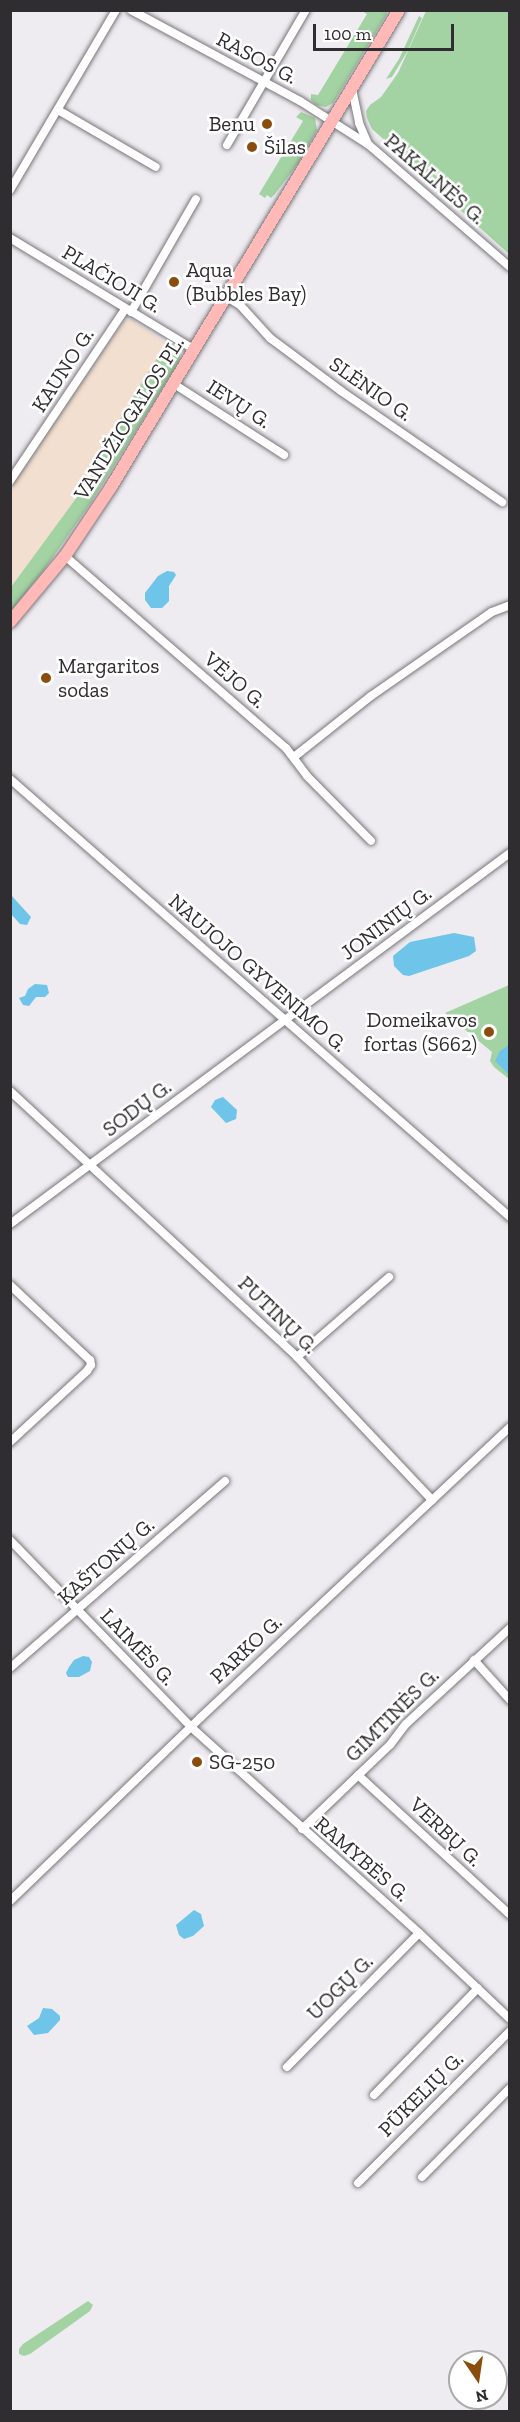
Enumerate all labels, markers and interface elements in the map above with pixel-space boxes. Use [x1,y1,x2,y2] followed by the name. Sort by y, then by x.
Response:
[316,12,457,50] scale bar
[324,23,371,45] text: 100 m
[212,26,302,90] street label: RASOS G.
[209,111,255,137] place label: Benu
[260,117,274,131] marker: Benu
[379,128,491,230] street label: PAKALNĖS G.
[264,134,306,160] place label: Šilas
[245,140,259,154] marker: Šilas
[58,240,166,318] street label: PLAČIOJI G.
[186,257,306,307] place label: Aqua (Bubbles Bay)
[167,275,181,289] marker: Aqua (Bubbles Bay)
[26,323,100,417] street label: KAUNO G.
[68,331,190,505] street label: VANDŽIOGALOS PL.
[325,351,417,427] street label: SLĖNIO G.
[202,374,276,434] street label: IEVŲ G.
[199,646,271,714] street label: VĖJO G.
[58,653,159,703] place label: Margaritos sodas
[39,671,53,685] marker: Margaritos sodas
[336,881,436,965] street label: JONINIŲ G.
[163,889,353,1057] street label: NAUJOJO GYVENIMO G.
[364,1007,477,1057] place label: Domeikavos fortas (S662)
[482,1025,496,1039] marker: Domeikavos fortas (S662)
[98,1074,176,1142] street label: SODŲ G.
[233,1271,323,1359] street label: PUTINŲ G.
[52,1512,160,1610] street label: KAŠTONŲ G.
[95,1603,181,1691] street label: LAIMĖS G.
[205,1609,287,1689] street label: PARKO G.
[340,1663,444,1767] street label: GIMTINĖS G.
[209,1749,275,1775] place label: SG-250
[190,1755,204,1769] marker: SG-250
[404,1792,488,1872] street label: VERBŲ G.
[309,1811,415,1907] street label: RAMYBĖS G.
[302,1949,378,2025] street label: UOGŲ G.
[373,2046,469,2142] street label: PŪKELIŲ G.
[448,2350,508,2410] north arrow
[474,2385,490,2407] text: N

